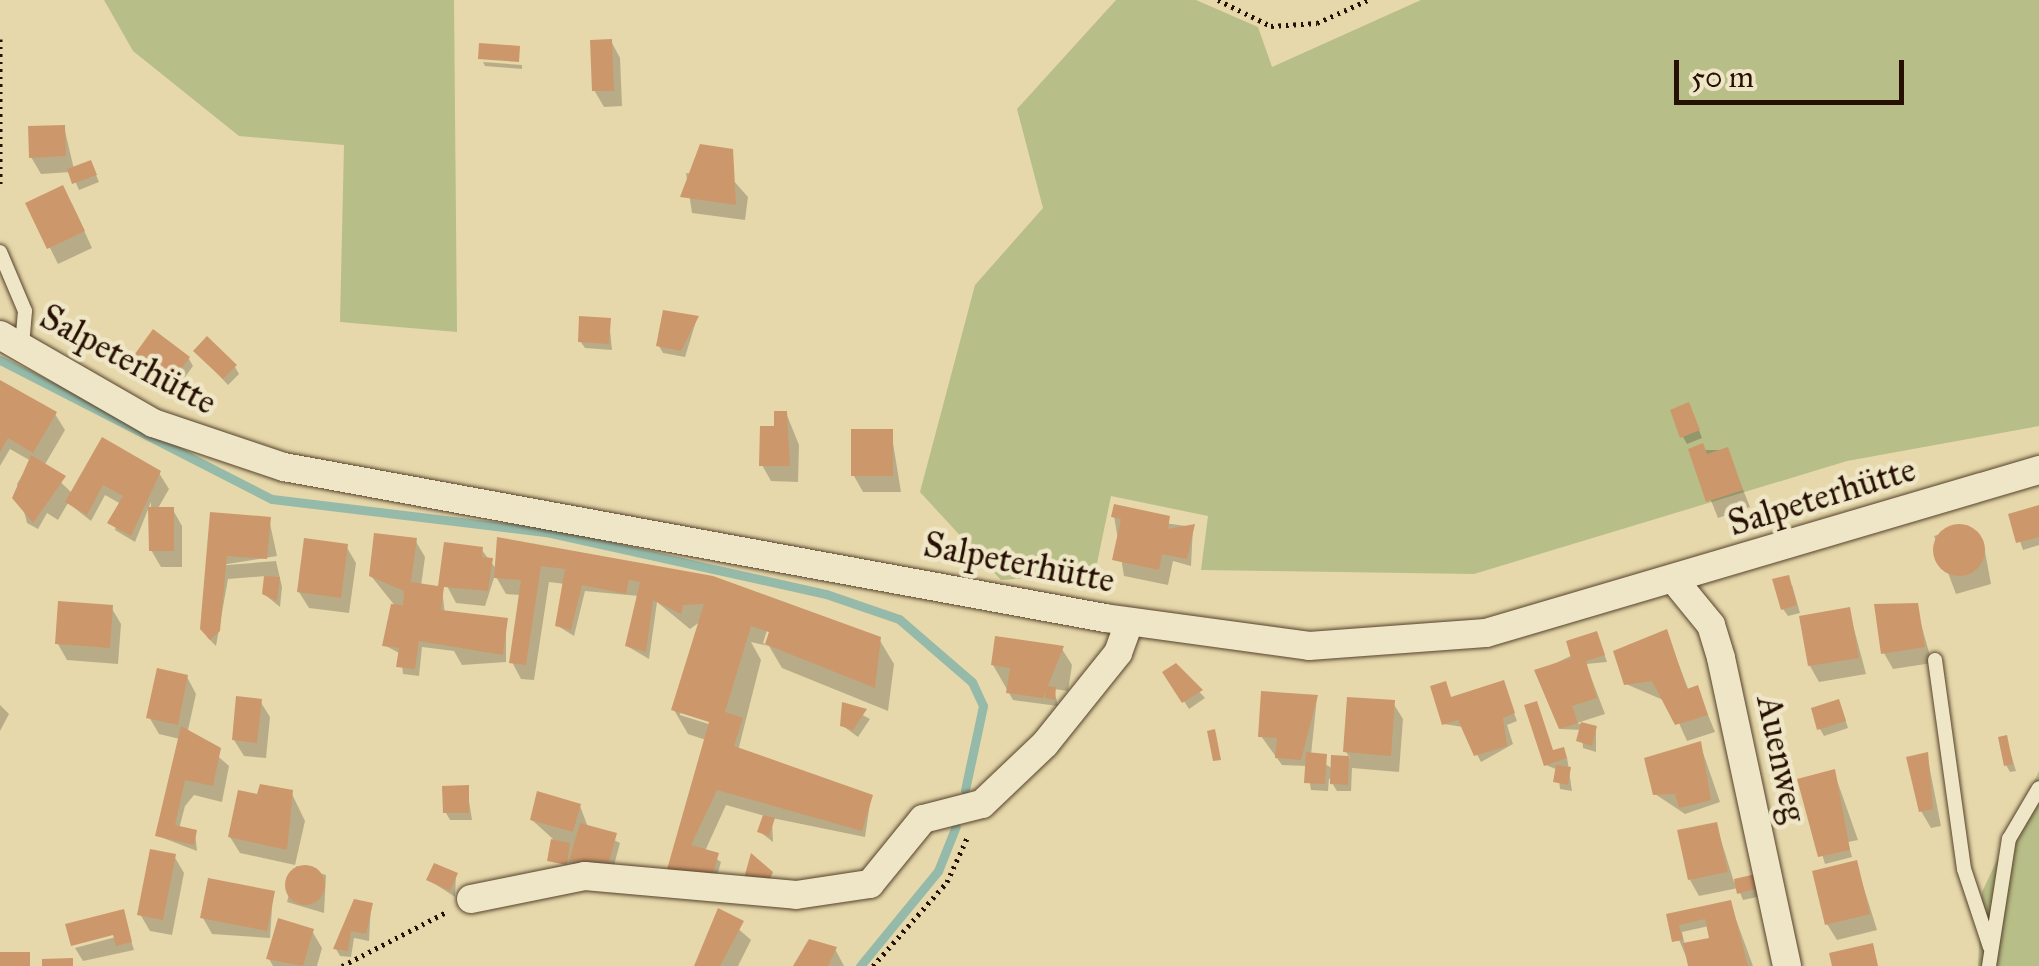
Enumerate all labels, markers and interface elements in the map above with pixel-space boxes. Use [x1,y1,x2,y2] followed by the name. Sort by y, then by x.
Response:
[1679,40,1909,102] scale bar
[1691,59,1754,95] text: 50 m
[33,296,223,424] street label: Salpeterhütte
[1723,449,1921,545] street label: Salpeterhütte
[920,524,1118,602] street label: Salpeterhütte
[1747,692,1815,826] street label: Auenweg

